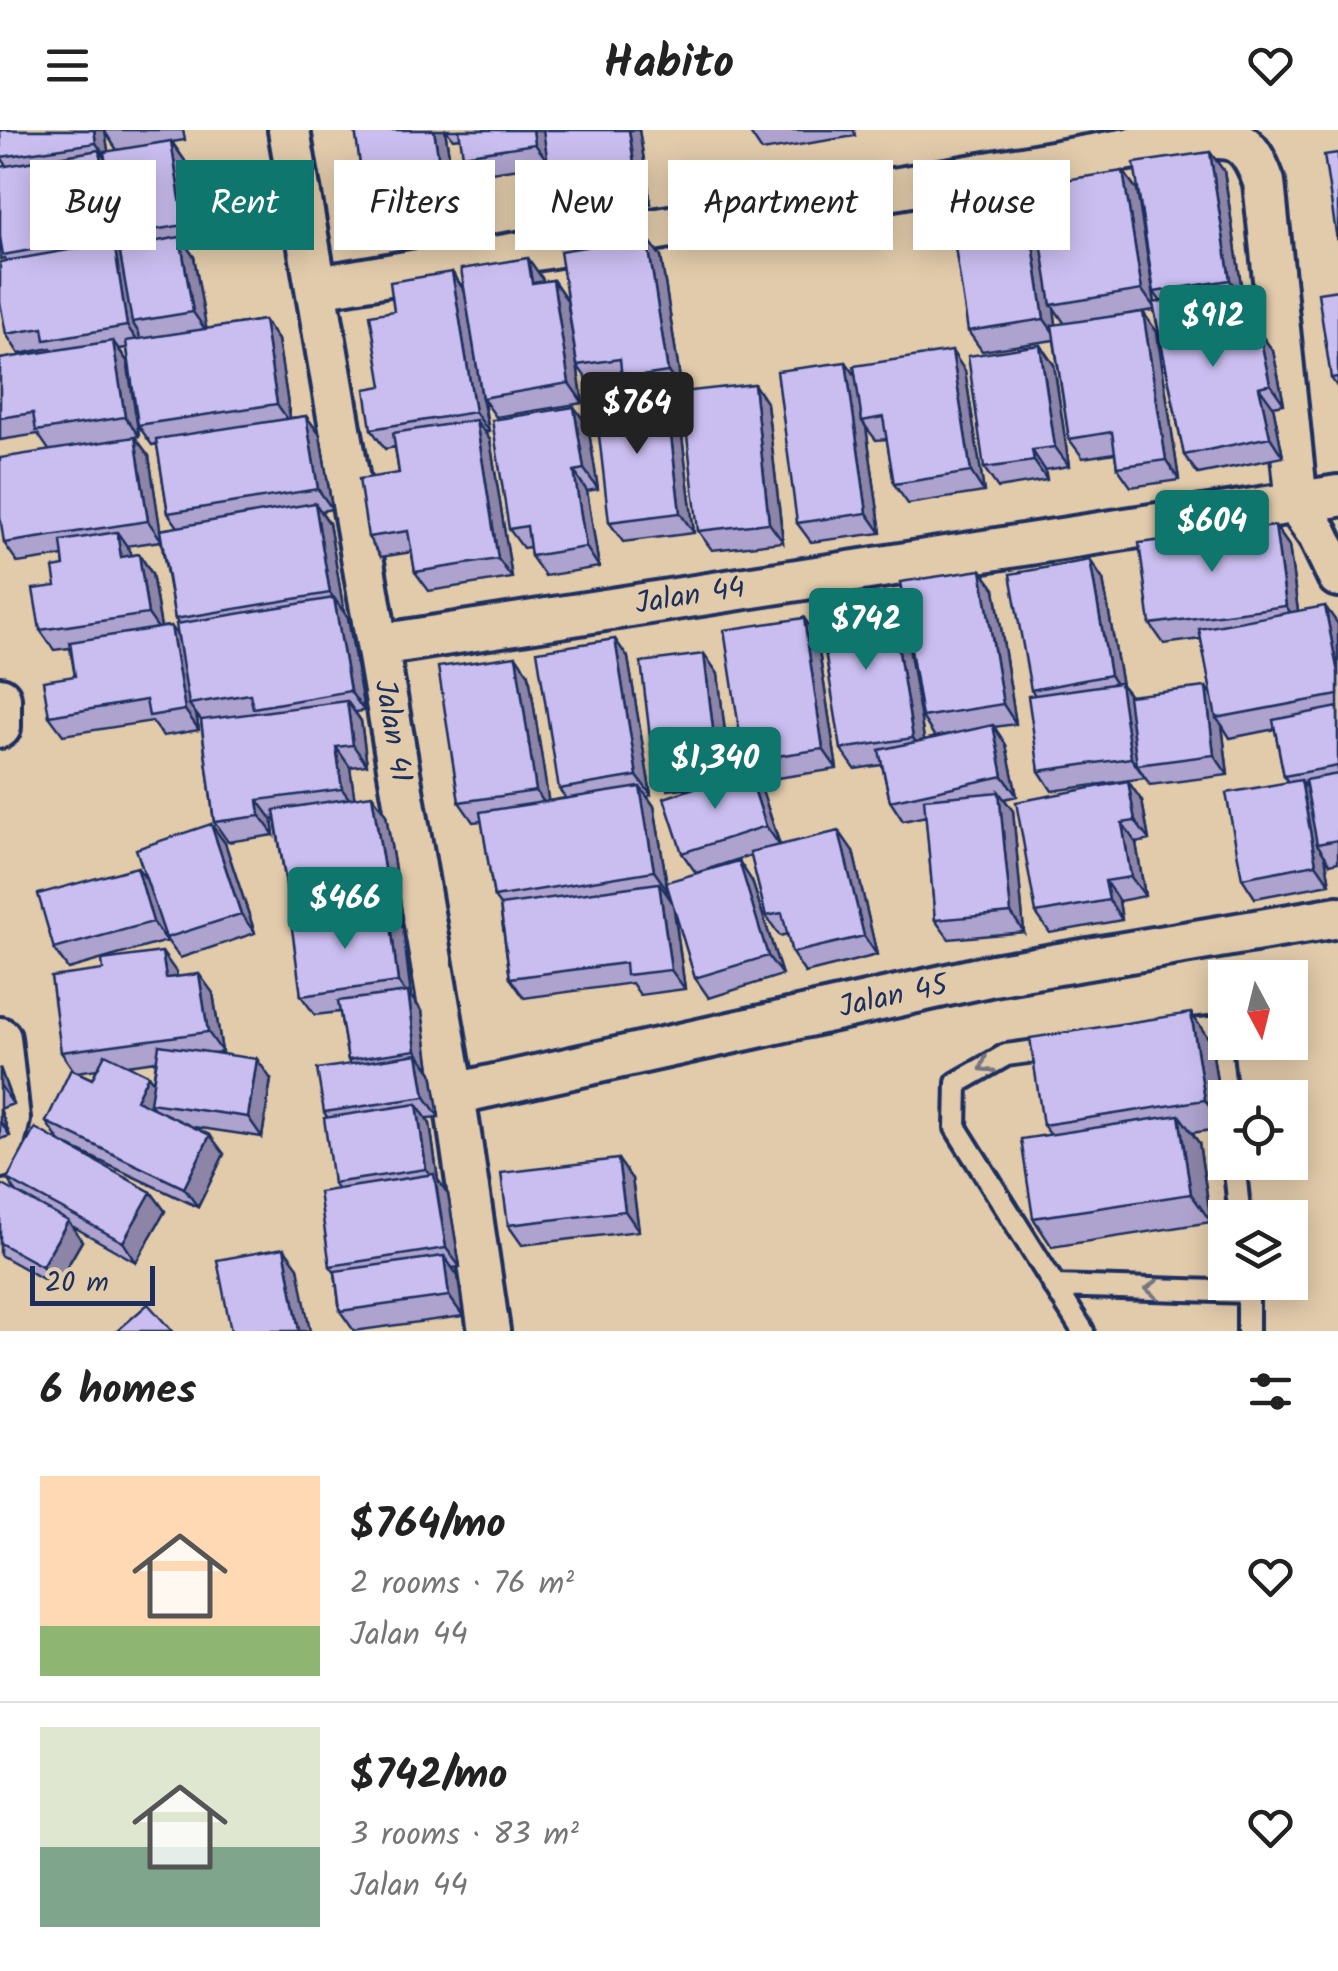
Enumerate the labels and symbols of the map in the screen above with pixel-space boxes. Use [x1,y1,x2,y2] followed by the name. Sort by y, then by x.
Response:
[1154,285,1272,370] pin: $912
[578,372,696,457] pin: $764
[1153,490,1271,575] pin: $604
[632,564,749,629] street label: Jalan 44
[807,588,925,673] pin: $742
[360,676,424,786] street label: Jalan 41
[634,727,796,812] pin: $1,340
[286,867,404,952] pin: $466
[1208,960,1308,1060] north arrow
[834,961,954,1032] street label: Jalan 45
[979,1054,997,1073] one-way arrow
[30,1261,155,1306] scale bar
[1143,1278,1159,1299] one-way arrow

